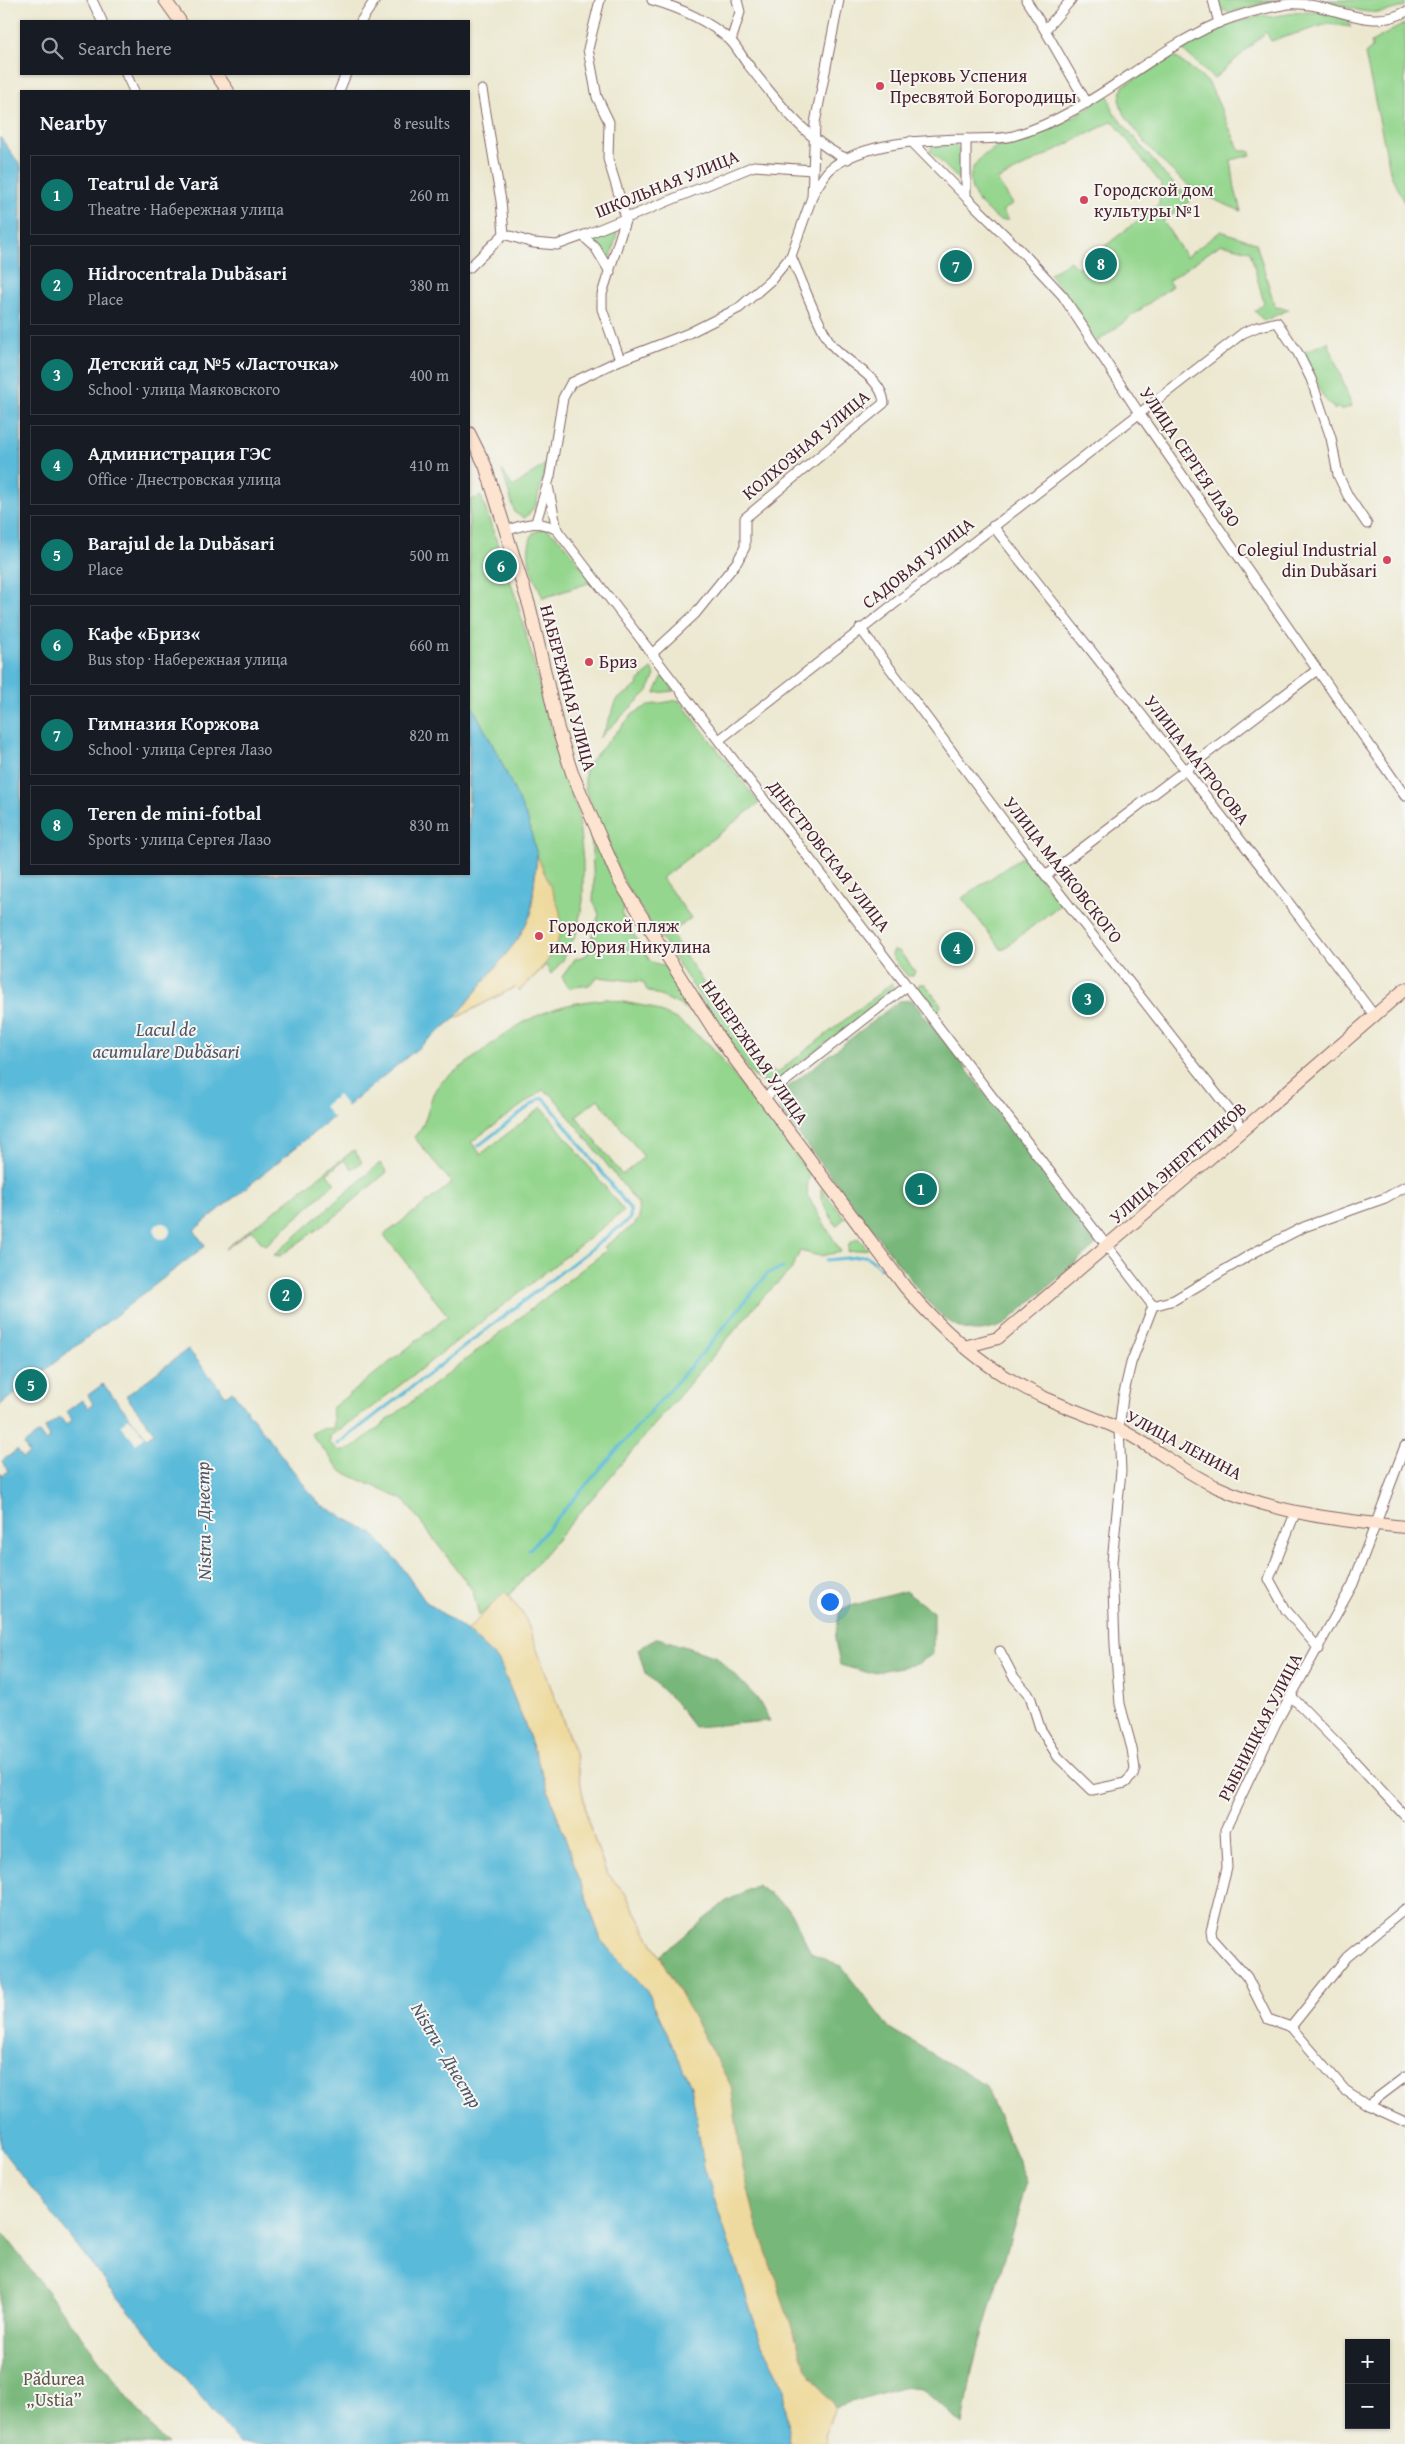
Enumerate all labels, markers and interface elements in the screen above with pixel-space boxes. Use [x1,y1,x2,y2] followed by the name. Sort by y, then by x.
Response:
[20,20,470,75] search box
[38,34,66,62] icon: search
[78,34,172,62] text: Search here
[890,62,1077,110] place label: Церковь Успения Пресвятой Богородицы
[874,80,886,92] marker: Церковь Успения Пресвятой Богородицы
[40,107,107,138] text: Nearby
[393,111,450,135] text: 8 results
[591,142,743,225] street label: ШКОЛЬНАЯ УЛИЦА
[88,169,219,197] text: Teatrul de Vară
[1094,176,1214,224] place label: Городской дом культуры №1
[53,183,61,207] text: 1
[409,183,449,207] text: 260 m
[1078,194,1090,206] marker: Городской дом культуры №1
[88,197,284,221] text: Theatre · Набережная улица
[1085,245,1117,283] pin: 8
[940,247,972,285] pin: 7
[88,259,287,287] text: Hidrocentrala Dubăsari
[53,273,61,297] text: 2
[409,273,449,297] text: 380 m
[88,287,123,311] text: Place
[88,349,339,377] text: Детский сад №5 «Ласточка»
[53,363,61,387] text: 3
[409,363,449,387] text: 400 m
[88,377,280,401] text: School · улица Маяковского
[1133,381,1248,533] street label: УЛИЦА СЕРГЕЯ ЛАЗО
[736,383,875,506] street label: КОЛХОЗНАЯ УЛИЦА
[88,439,272,467] text: Администрация ГЭС
[53,453,61,477] text: 4
[409,453,449,477] text: 410 m
[88,467,281,491] text: Office · Днестровская улица
[856,510,980,615] street label: САДОВАЯ УЛИЦА
[88,529,275,557] text: Barajul de la Dubăsari
[1237,536,1377,584] place label: Colegiul Industrial din Dubăsari
[53,543,61,567] text: 5
[409,543,449,567] text: 500 m
[485,547,517,585] pin: 6
[1381,554,1393,566] marker: Colegiul Industrial din Dubăsari
[88,557,123,581] text: Place
[533,602,604,774] street label: НАБЕРЕЖНАЯ УЛИЦА
[88,619,201,647] text: Кафе «Бриз«
[53,633,61,657] text: 6
[409,633,449,657] text: 660 m
[88,647,288,671] text: Bus stop · Набережная улица
[599,648,638,675] place label: Бриз
[583,656,595,668] marker: Бриз
[1138,689,1257,831] street label: УЛИЦА МАТРОСОВА
[88,709,259,737] text: Гимназия Коржова
[53,723,61,747] text: 7
[409,723,449,747] text: 820 m
[88,737,273,761] text: School · улица Сергея Лазо
[761,773,898,938] street label: ДНЕСТРОВСКАЯ УЛИЦА
[997,790,1130,949] street label: УЛИЦА МАЯКОВСКОГО
[88,799,262,827] text: Teren de mini-fotbal
[53,813,61,837] text: 8
[409,813,449,837] text: 830 m
[88,827,271,851] text: Sports · улица Сергея Лазо
[549,912,711,960] place label: Городской пляж им. Юрия Никулина
[941,929,973,967] pin: 4
[533,930,545,942] marker: Городской пляж им. Юрия Никулина
[695,974,816,1130] street label: НАБЕРЕЖНАЯ УЛИЦА
[1072,980,1104,1018] pin: 3
[93,1015,240,1065] water label: Lacul de acumulare Dubăsari
[1103,1095,1252,1230] street label: УЛИЦА ЭНЕРГЕТИКОВ
[905,1170,937,1208] pin: 1
[270,1276,302,1314] pin: 2
[15,1366,47,1404] pin: 5
[1121,1402,1247,1487] street label: УЛИЦА ЛЕНИНА
[188,1461,218,1582] water label: Nistru - Днестр
[817,1589,843,1615] your location
[1211,1648,1309,1806] street label: РЫБНИЦКАЯ УЛИЦА
[404,1996,490,2113] water label: Nistru - Днестр
[1345,2339,1390,2429] map controls
[1345,2339,1390,2384] button: +
[23,2365,85,2413] park label: Pădurea „Ustia”
[1345,2384,1390,2429] button: −

